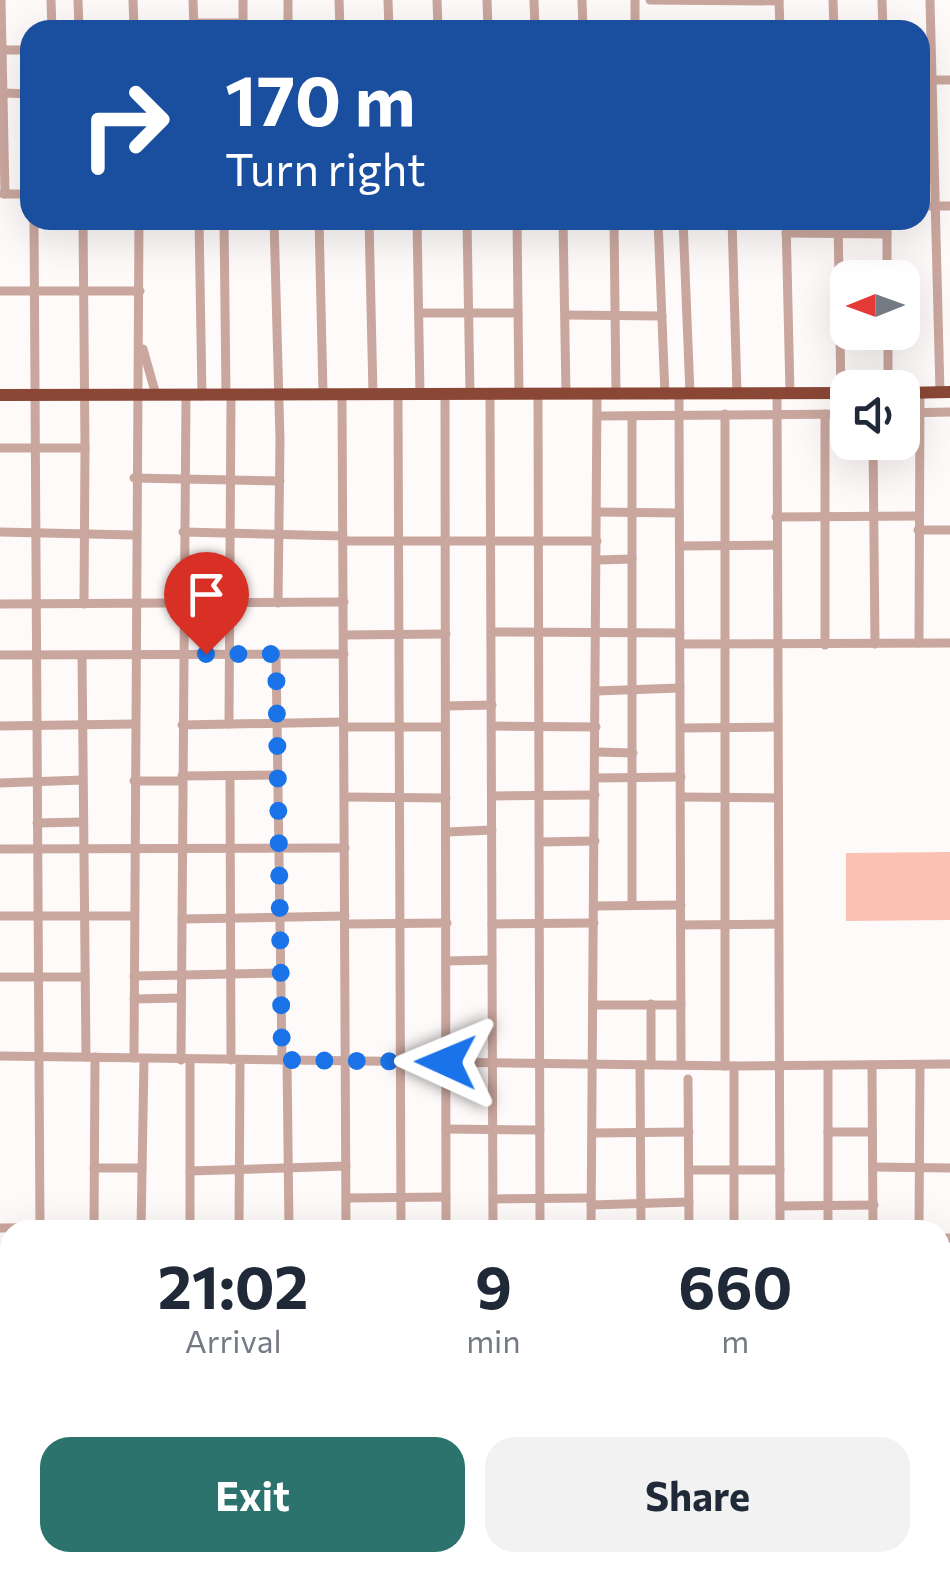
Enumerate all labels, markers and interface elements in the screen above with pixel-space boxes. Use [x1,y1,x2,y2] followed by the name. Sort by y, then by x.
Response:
[225,55,416,140] text: 170 m
[60,60,190,190] icon: right
[225,140,426,195] text: Turn right
[830,260,920,350] north arrow
[830,260,920,460] map controls
[830,370,920,460] button: sound
[164,552,249,655] pin
[179,567,234,622] icon: arrive
[394,1010,498,1114] position arrow
[158,1248,309,1321] text: 21:02
[475,1248,512,1321] text: 9
[678,1248,792,1321] text: 660
[185,1320,282,1360] text: Arrival
[466,1320,521,1360] text: min
[721,1320,749,1360] text: m
[40,1437,465,1552] button: Exit
[485,1437,910,1552] button: Share

